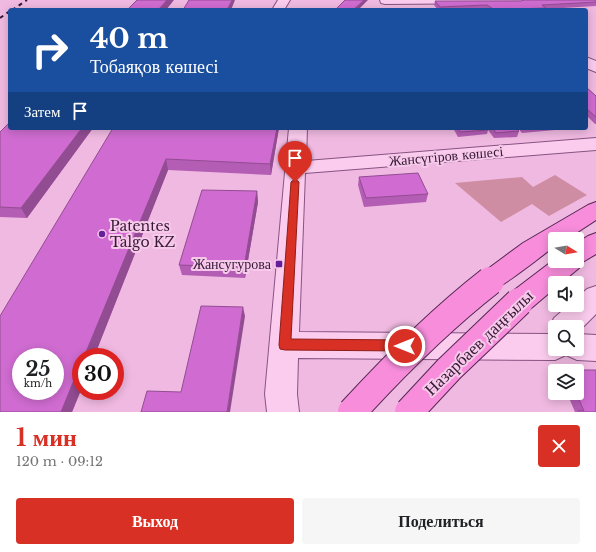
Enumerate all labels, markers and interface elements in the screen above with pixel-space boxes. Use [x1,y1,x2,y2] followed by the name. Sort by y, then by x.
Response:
[90,21,168,56] text: 40 m
[24,24,76,76] icon: right
[90,56,219,78] text: Тобаяқов көшесі
[69,100,91,122] icon: arrive
[24,102,61,121] text: Затем
[278,141,312,182] pin
[388,142,504,170] street label: Жансүгіров көшесі
[284,147,306,169] icon: arrive
[110,217,175,251] place label: Patentes Talgo KZ
[97,229,107,239] marker: Patentes Talgo KZ
[548,232,584,268] north arrow
[548,232,584,400] map controls
[193,255,272,273] place label: Жансугурова
[274,259,284,269] marker: Жансугурова
[548,276,584,312] button: sound
[420,285,538,400] street label: Назарбаев даңғылы
[548,320,584,356] button: search
[384,325,426,367] position arrow
[72,348,124,400] speed limit sign: 30
[26,357,50,381] text: 25
[548,364,584,400] button: layers
[24,377,52,390] text: km/h
[16,423,77,452] text: 1 мин
[538,425,580,467] button: close
[16,453,103,470] text: 120 m · 09:12
[16,498,294,544] button: Выход
[302,498,580,544] button: Поделиться

